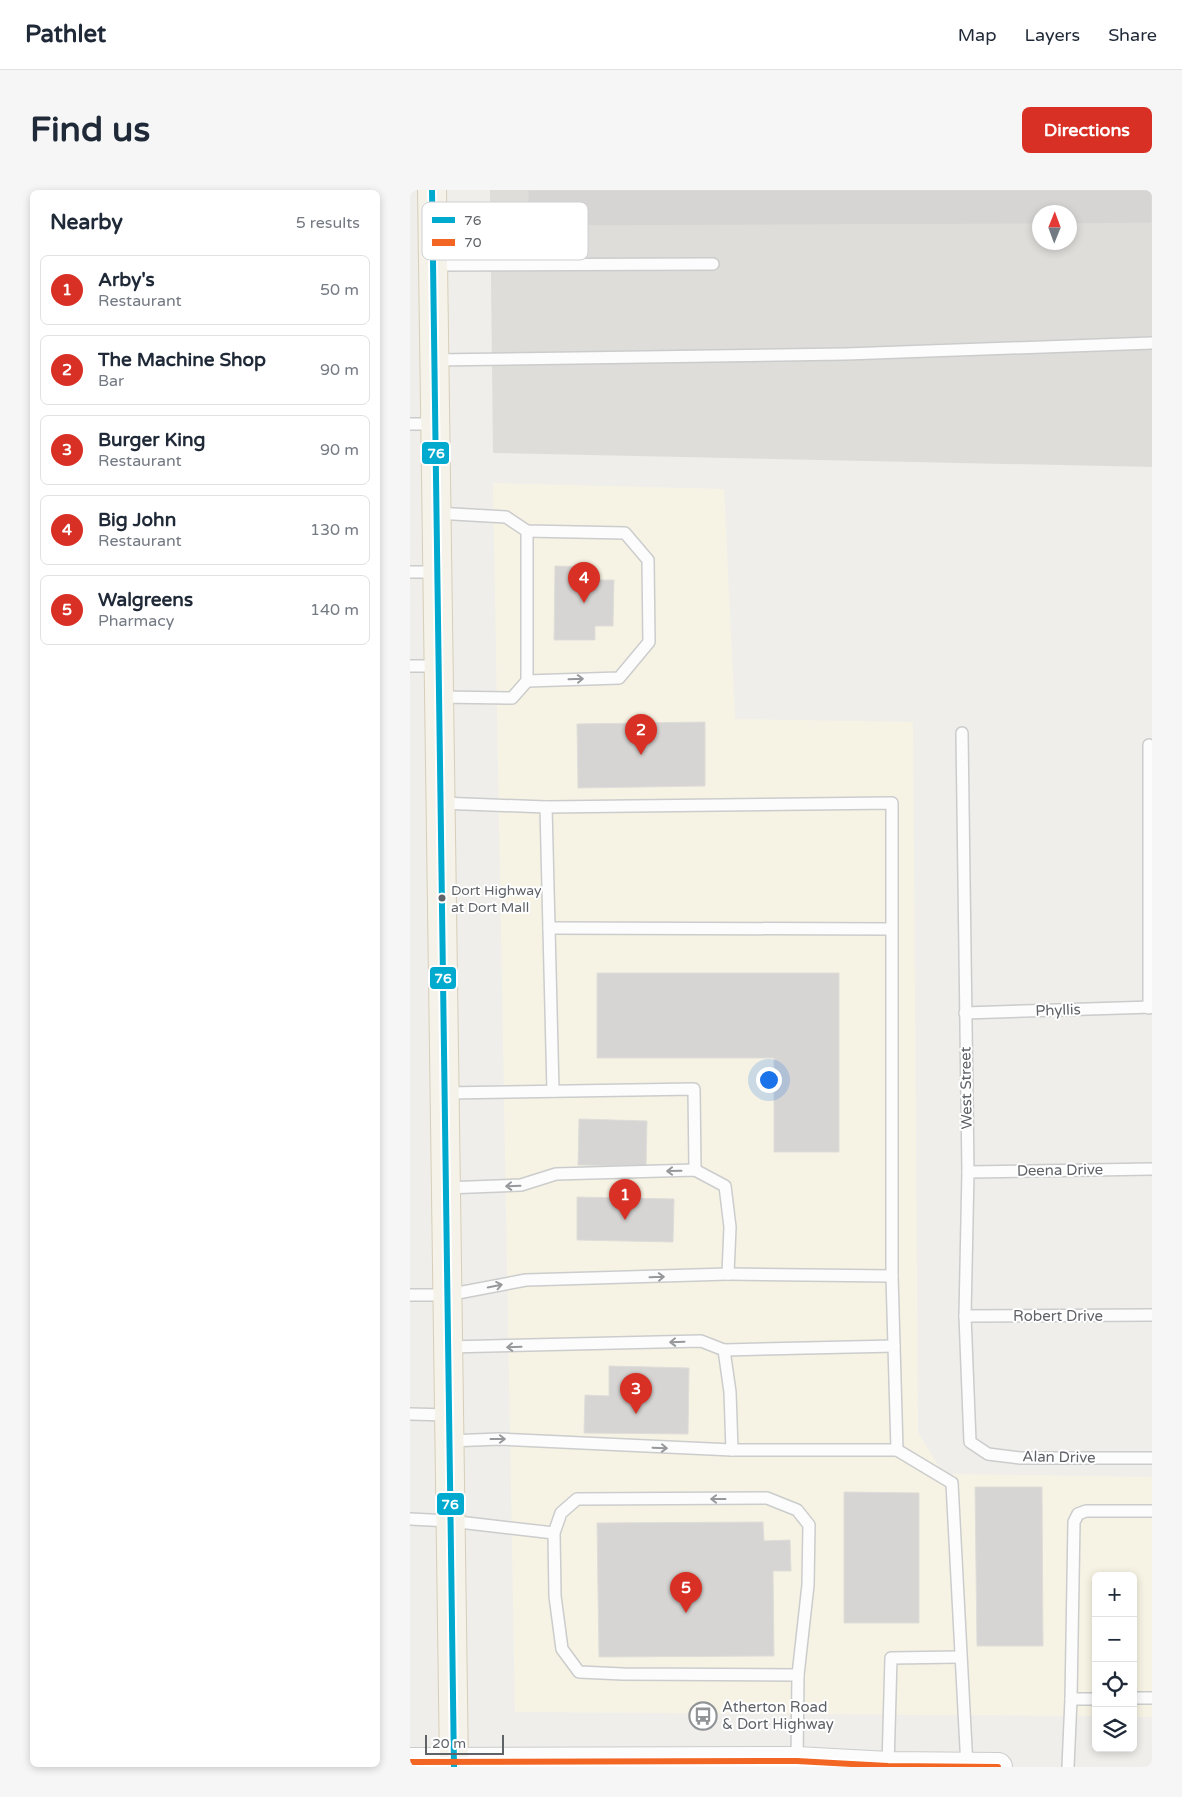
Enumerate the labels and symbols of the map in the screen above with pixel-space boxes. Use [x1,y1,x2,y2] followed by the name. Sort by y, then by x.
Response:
[422,202,588,260] legend
[1032,205,1077,250] north arrow
[464,212,482,229] text: 76
[464,234,482,251] text: 70
[421,441,450,465] line badge: 76
[427,445,445,462] text: 76
[568,562,600,603] pin: 4
[567,675,583,684] one-way arrow
[625,714,657,755] pin: 2
[451,882,542,916] place label: Dort Highway at Dort Mall
[437,893,447,903] marker: Dort Highway at Dort Mall
[429,966,457,990] line badge: 76
[434,970,452,987] text: 76
[1035,1000,1081,1020] street label: Phyllis
[956,1046,976,1129] street label: West Street
[756,1067,782,1093] your location
[1017,1160,1103,1180] street label: Deena Drive
[666,1166,682,1176] one-way arrow
[609,1179,641,1220] pin: 1
[505,1181,521,1190] one-way arrow
[649,1272,665,1281] one-way arrow
[487,1281,503,1291] one-way arrow
[1013,1307,1103,1325] street label: Robert Drive
[669,1337,685,1346] one-way arrow
[506,1342,522,1351] one-way arrow
[620,1373,652,1414] pin: 3
[490,1434,506,1444] one-way arrow
[652,1443,668,1452] one-way arrow
[1022,1447,1096,1467] street label: Alan Drive
[436,1492,465,1516] line badge: 76
[711,1494,727,1504] one-way arrow
[441,1496,459,1513] text: 76
[670,1572,702,1613] pin: 5
[722,1698,834,1733] place label: Atherton Road & Dort Highway
[688,1701,718,1731] bus stop icon: Atherton Road & Dort Highway
[425,1732,504,1755] scale bar

